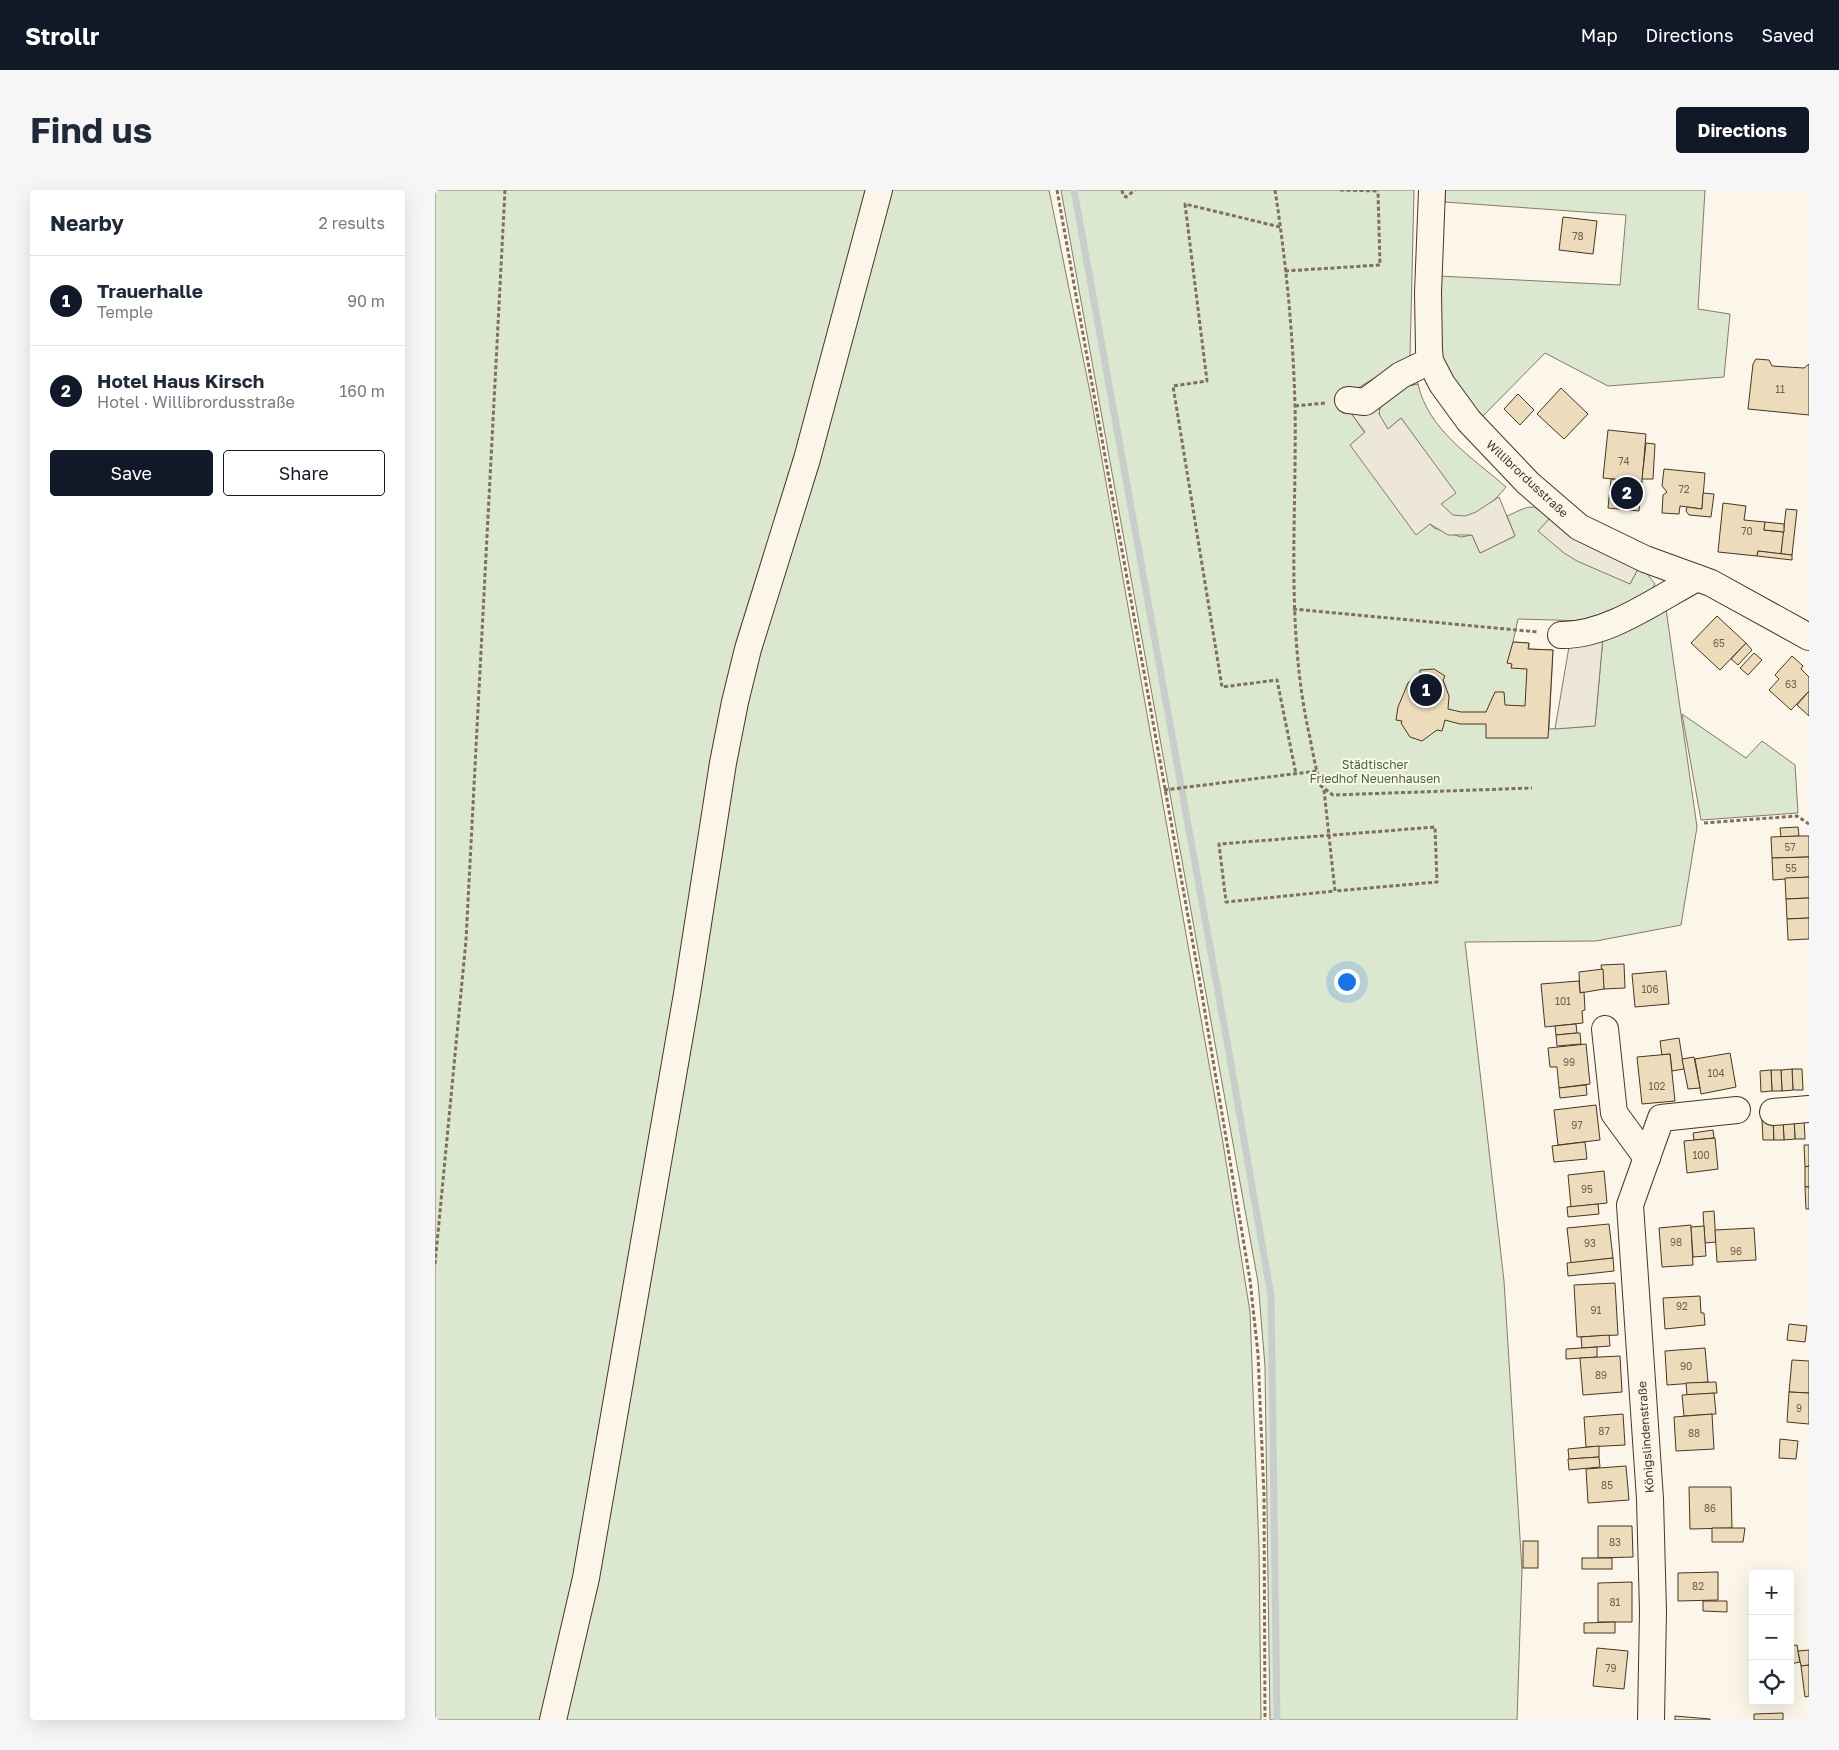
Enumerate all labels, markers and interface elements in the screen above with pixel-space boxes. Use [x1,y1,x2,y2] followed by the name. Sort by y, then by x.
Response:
[25,21,99,50] text: Strollr
[1581,24,1617,46] text: Map
[1645,24,1733,46] text: Directions
[1761,24,1814,46] text: Saved
[1676,107,1809,153] button: Directions
[30,109,152,151] text: Find us
[50,210,124,236] text: Nearby
[319,213,385,233] text: 2 results
[1572,230,1584,242] house number: 78
[97,279,203,302] text: Trauerhalle
[62,291,70,311] text: 1
[347,291,385,311] text: 90 m
[97,302,153,322] text: Temple
[97,369,264,392] text: Hotel Haus Kirsch
[61,381,71,401] text: 2
[339,381,385,401] text: 160 m
[1775,383,1785,395] house number: 11
[97,392,295,412] text: Hotel · Willibrordusstraße
[1483,437,1572,521] street label: Willibrordusstraße
[50,450,213,496] button: Save
[223,450,385,496] button: Share
[1618,455,1630,467] house number: 74
[1611,474,1643,512] pin: 2
[1678,483,1690,495] house number: 72
[1741,525,1753,537] house number: 70
[1713,637,1725,649] house number: 65
[1410,671,1442,709] pin: 1
[1785,678,1797,690] house number: 63
[1309,757,1441,786] park label: Städtischer Friedhof Neuenhausen
[1784,841,1796,853] house number: 57
[1785,862,1797,874] house number: 55
[1334,969,1360,995] your location
[1641,983,1659,995] house number: 106
[1555,995,1571,1007] house number: 101
[1563,1056,1575,1068] house number: 99
[1707,1067,1725,1079] house number: 104
[1649,1080,1666,1092] house number: 102
[1571,1119,1583,1131] house number: 97
[1692,1149,1710,1161] house number: 100
[1581,1183,1593,1195] house number: 95
[1670,1236,1682,1248] house number: 98
[1584,1237,1596,1249] house number: 93
[1730,1245,1742,1257] house number: 96
[1676,1300,1688,1312] house number: 92
[1591,1304,1602,1316] house number: 91
[1680,1360,1692,1372] house number: 90
[1595,1369,1607,1381] house number: 89
[1634,1381,1657,1493] street label: Königslindenstraße
[1796,1402,1802,1414] house number: 9
[1598,1425,1610,1437] house number: 87
[1688,1427,1700,1439] house number: 88
[1601,1479,1613,1491] house number: 85
[1704,1502,1716,1514] house number: 86
[1609,1536,1621,1548] house number: 83
[1749,1570,1794,1705] map controls
[1749,1570,1794,1615] button: +
[1692,1580,1704,1592] house number: 82
[1610,1596,1621,1608] house number: 81
[1749,1615,1794,1660] button: −
[1749,1660,1794,1705] button: locate
[1605,1662,1617,1674] house number: 79

